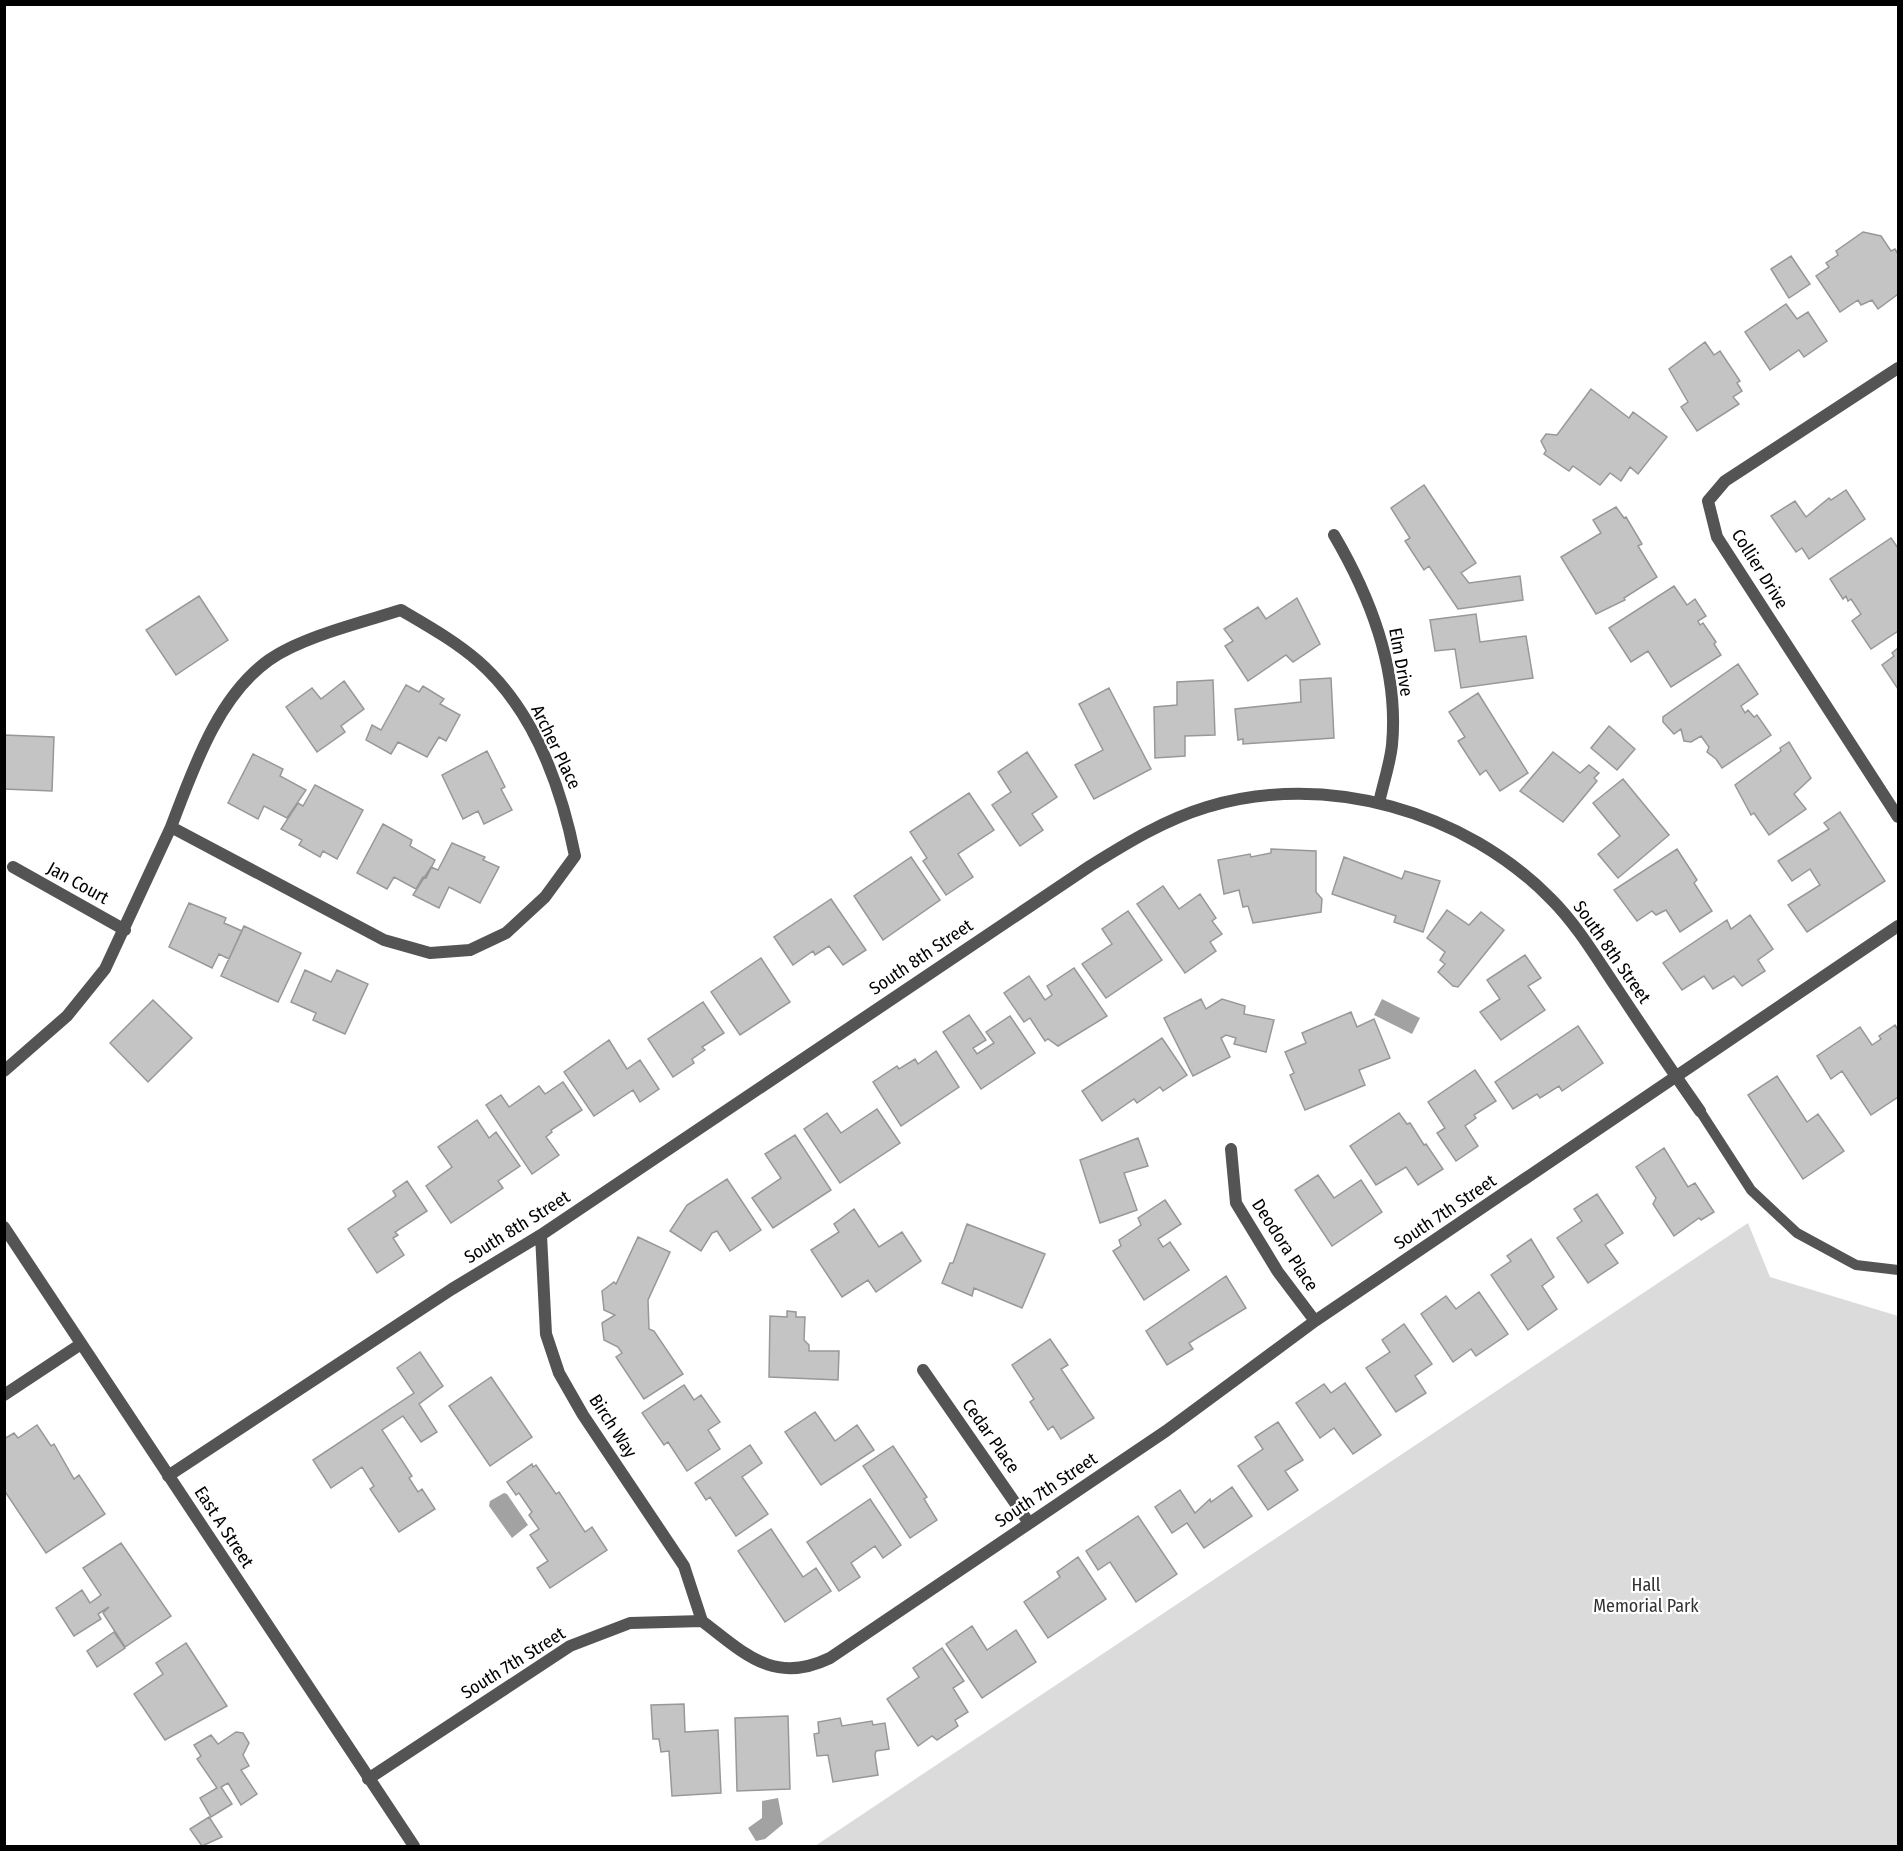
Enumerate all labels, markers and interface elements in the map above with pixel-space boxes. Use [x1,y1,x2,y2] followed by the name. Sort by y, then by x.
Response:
[1727,525,1793,613] street label: Collier Drive
[1384,626,1418,698] street label: Elm Drive
[526,701,586,793] street label: Archer Place
[43,857,113,909] street label: Jan Court
[1568,896,1656,1008] street label: South 8th Street
[865,914,977,1000] street label: South 8th Street
[1390,1170,1500,1254] street label: South 7th Street
[460,1186,574,1268] street label: South 8th Street
[1247,1195,1323,1295] street label: Deodora Place
[584,1390,642,1462] street label: Birch Way
[957,1395,1025,1477] street label: Cedar Place
[991,1448,1101,1532] street label: South 7th Street
[190,1482,259,1572] street label: East A Street
[1593,1574,1699,1617] park label: Hall Memorial Park
[457,1622,569,1704] street label: South 7th Street

